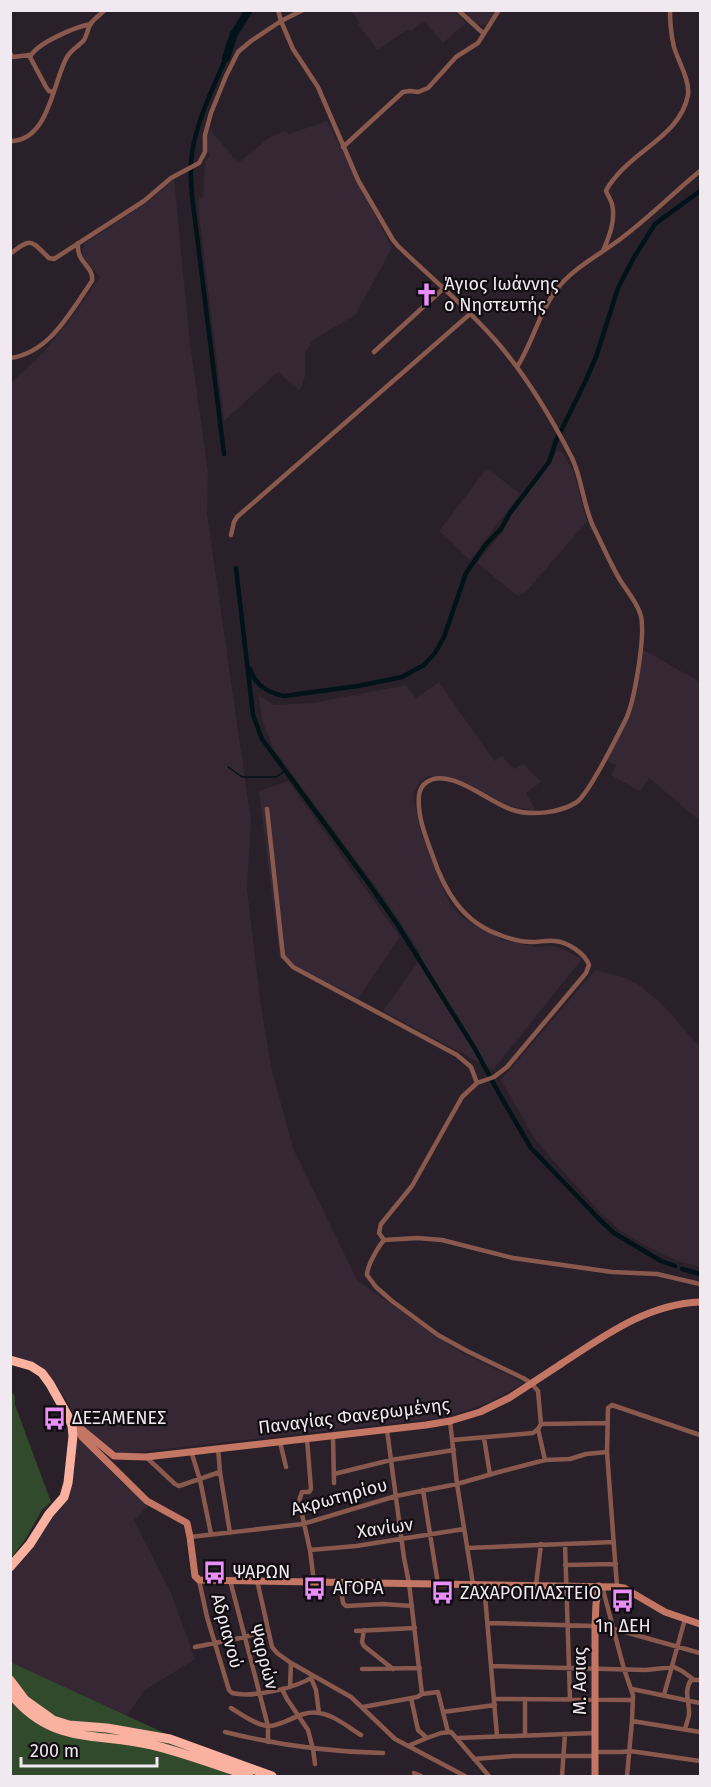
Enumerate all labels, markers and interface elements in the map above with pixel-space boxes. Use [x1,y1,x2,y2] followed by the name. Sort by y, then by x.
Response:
[444,273,559,316] place label: Άγιος Ιωάννης ο Νηστευτής
[413,281,439,307] church icon: Άγιος Ιωάννης ο Νηστευτής
[257,1393,452,1439] street label: Παναγίας Φανερωμένης
[41,1405,67,1431] bus stop icon: ΔΕΞΑΜΕΝΕΣ
[72,1407,166,1429] place label: ΔΕΞΑΜΕΝΕΣ
[288,1474,390,1520] street label: Ακρωτηρίου
[355,1513,415,1543] street label: Χανίων
[202,1559,228,1585] bus stop icon: ΨΑΡΩΝ
[233,1561,290,1583] place label: ΨΑΡΩΝ
[302,1575,328,1601] bus stop icon: ΑΓΟΡΑ
[333,1577,384,1599] place label: ΑΓΟΡΑ
[429,1580,455,1606] bus stop icon: ΖΑΧΑΡΟΠΛΑΣΤΕΙΟ
[460,1582,601,1604] place label: ΖΑΧΑΡΟΠΛΑΣΤΕΙΟ
[610,1587,636,1613] bus stop icon: 1η ΔΕΗ
[206,1591,248,1671] street label: Αδριανού
[595,1615,651,1637] place label: 1η ΔΕΗ
[245,1622,283,1692] street label: Ψαρρών
[569,1646,591,1715] street label: Μ. Ασιας
[21,1730,158,1768] scale bar
[30,1740,79,1762] text: 200 m

